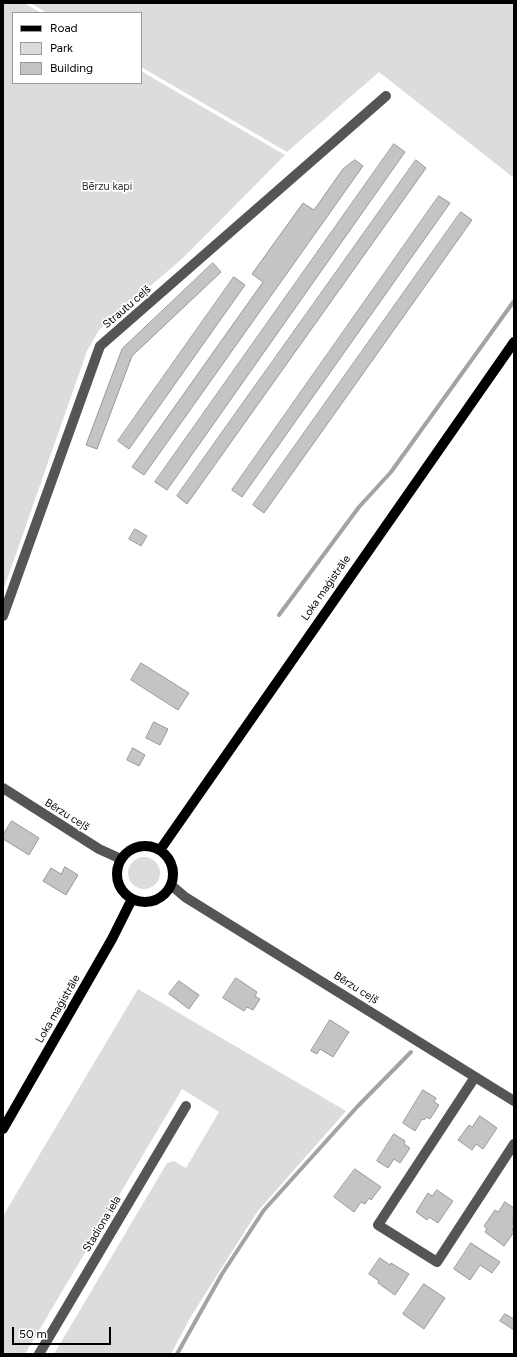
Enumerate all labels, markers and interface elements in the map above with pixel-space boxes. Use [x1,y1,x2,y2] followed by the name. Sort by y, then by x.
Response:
[12,12,142,84] legend
[50,21,78,35] text: Road
[50,41,73,55] text: Park
[50,61,93,75] text: Building
[82,180,132,194] park label: Bērzu kapi
[100,283,154,331] street label: Strautu ceļš
[299,553,353,623] street label: Loka maģistrāle
[42,796,92,834] street label: Bērzu ceļš
[331,969,381,1007] street label: Bērzu ceļš
[33,973,83,1045] street label: Loka maģistrāle
[80,1194,124,1254] street label: Stadiona iela
[14,1319,113,1345] scale bar
[19,1327,47,1341] text: 50 m

